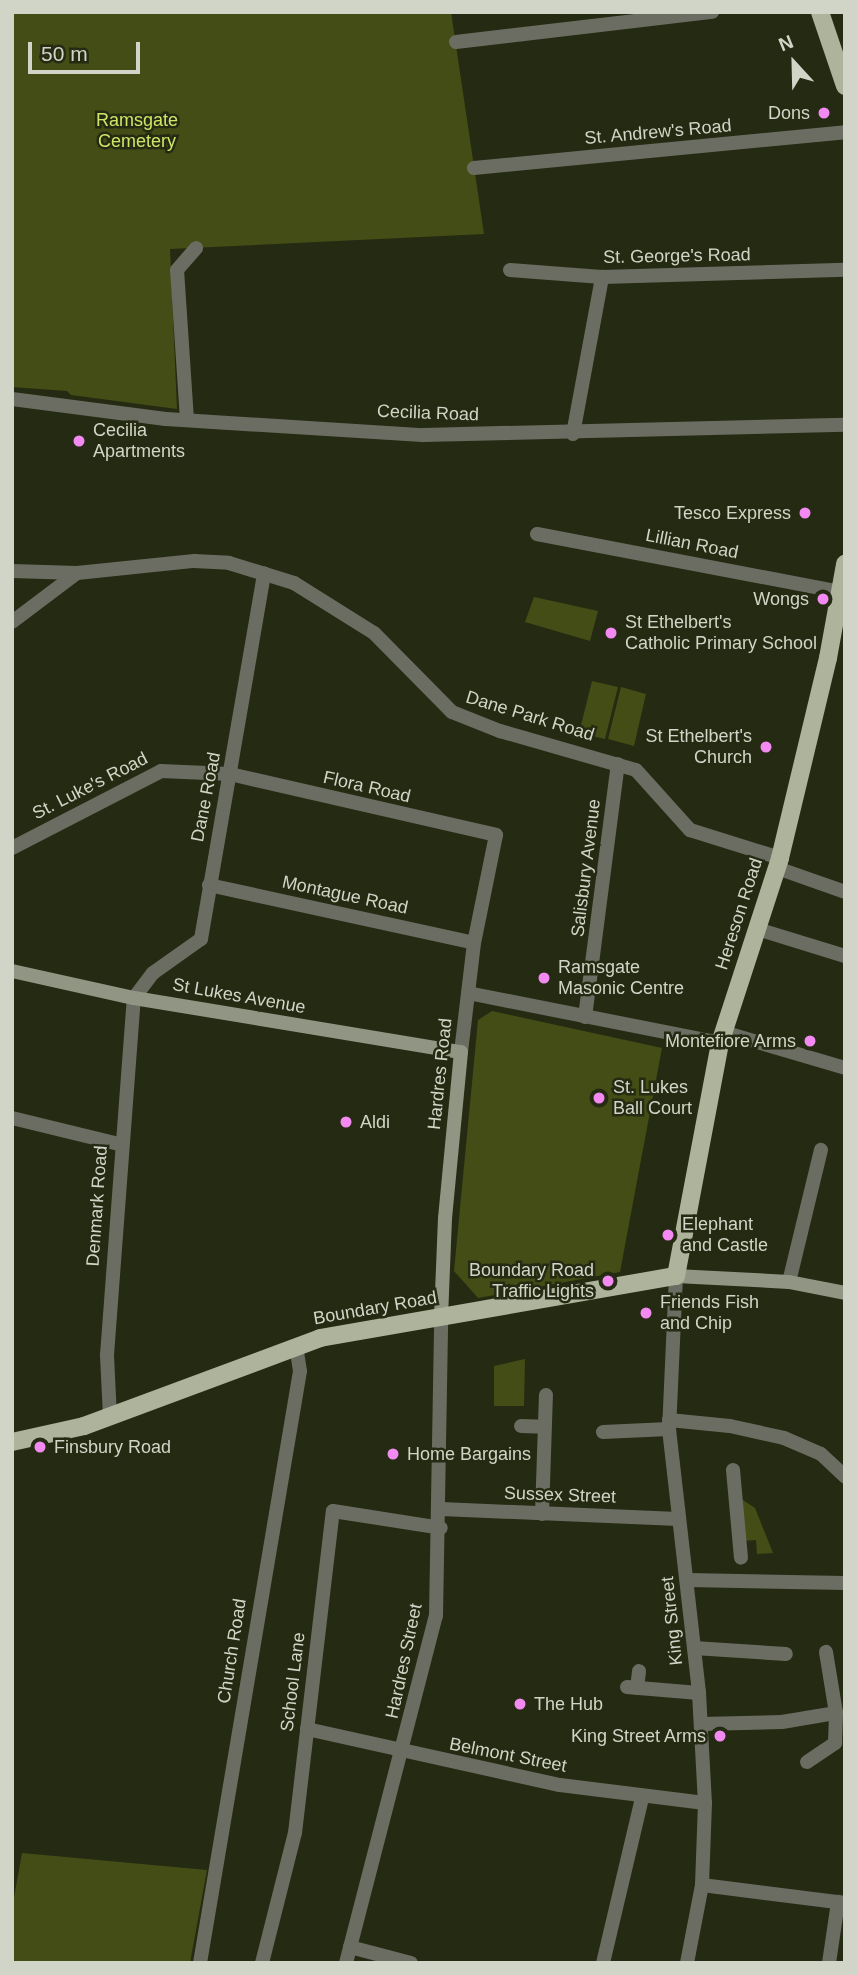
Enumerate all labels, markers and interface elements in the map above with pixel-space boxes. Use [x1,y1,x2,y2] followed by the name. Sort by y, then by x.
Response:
[32,28,144,72] scale bar
[759,28,829,98] north arrow
[776,31,796,55] text: N
[41,42,88,65] text: 50 m
[768,102,810,124] place label: Dons
[816,105,832,121] marker: Dons
[96,110,178,152] park label: Ramsgate Cemetery
[583,115,733,149] street label: St. Andrew's Road
[603,244,751,268] street label: St. George's Road
[377,400,479,426] street label: Cecilia Road
[93,420,185,462] place label: Cecilia Apartments
[71,433,87,449] marker: Cecilia Apartments
[674,502,791,524] place label: Tesco Express
[797,505,813,521] marker: Tesco Express
[644,524,740,564] street label: Lillian Road
[753,588,809,610] place label: Wongs
[815,591,831,607] marker: Wongs
[625,612,817,654] place label: St Ethelbert's Catholic Primary School
[603,625,619,641] marker: St Ethelbert's Catholic Primary School
[463,686,597,746] street label: Dane Park Road
[646,726,752,768] place label: St Ethelbert's Church
[758,739,774,755] marker: St Ethelbert's Church
[29,748,151,824] street label: St. Luke's Road
[187,750,225,844] street label: Dane Road
[321,766,413,808] street label: Flora Road
[567,797,605,939] street label: Salisbury Avenue
[711,855,767,973] street label: Hereson Road
[280,871,410,919] street label: Montague Road
[558,957,684,1000] place label: Ramsgate Masonic Centre
[536,970,552,986] marker: Ramsgate Masonic Centre
[170,974,308,1018] street label: St Lukes Avenue
[423,1017,457,1131] street label: Hardres Road
[664,1030,796,1052] place label: Montefiore Arms
[802,1033,818,1049] marker: Montefiore Arms
[613,1077,692,1120] place label: St. Lukes Ball Court
[591,1090,607,1106] marker: St. Lukes Ball Court
[360,1111,390,1133] place label: Aldi
[338,1114,354,1130] marker: Aldi
[82,1145,112,1267] street label: Denmark Road
[682,1214,768,1256] place label: Elephant and Castle
[660,1227,676,1243] marker: Elephant and Castle
[469,1260,594,1302] place label: Boundary Road Traffic Lights
[600,1273,616,1289] marker: Boundary Road Traffic Lights
[312,1287,438,1329] street label: Boundary Road
[660,1292,759,1334] place label: Friends Fish and Chip
[638,1305,654,1321] marker: Friends Fish and Chip
[54,1436,171,1458] place label: Finsbury Road
[32,1439,48,1455] marker: Finsbury Road
[407,1443,531,1465] place label: Home Bargains
[385,1446,401,1462] marker: Home Bargains
[504,1482,616,1508] street label: Sussex Street
[657,1576,687,1666] street label: King Street
[213,1597,251,1705] street label: Church Road
[381,1602,427,1720] street label: Hardres Street
[276,1631,310,1733] street label: School Lane
[534,1693,603,1715] place label: The Hub
[512,1696,528,1712] marker: The Hub
[570,1725,706,1747] place label: King Street Arms
[712,1728,728,1744] marker: King Street Arms
[448,1733,568,1777] street label: Belmont Street

